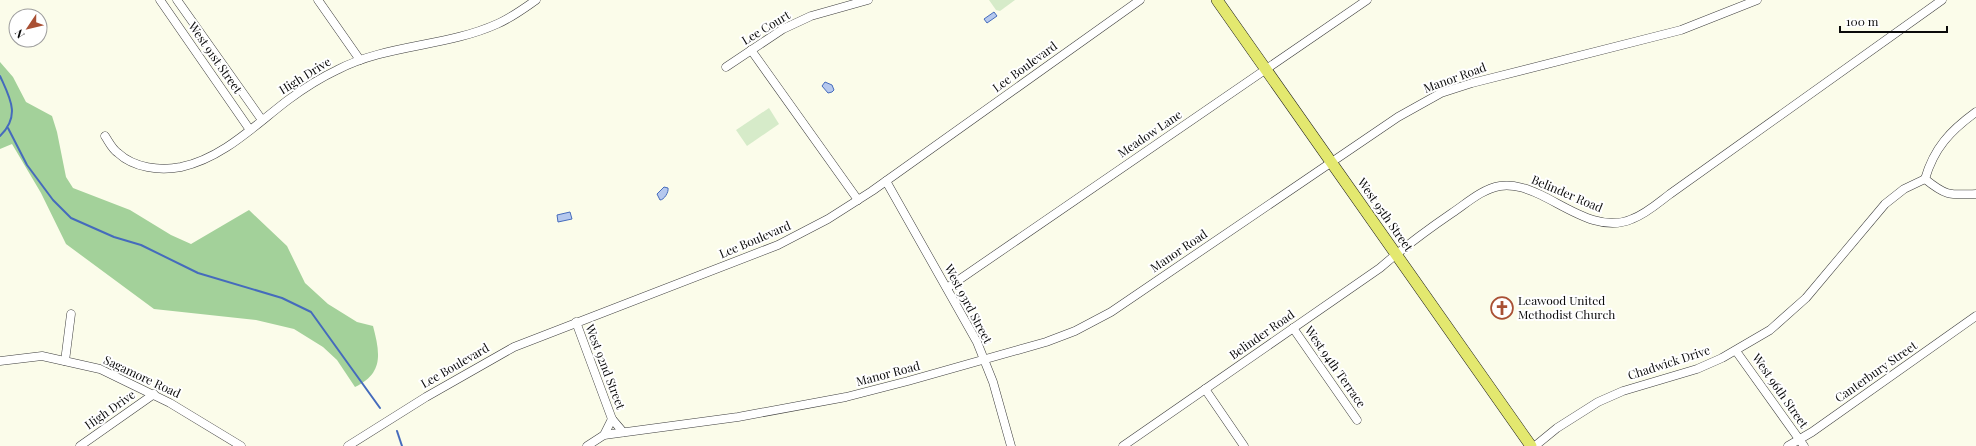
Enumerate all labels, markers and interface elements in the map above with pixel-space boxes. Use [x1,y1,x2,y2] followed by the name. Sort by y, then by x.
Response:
[738,6,793,48] street label: Lee Court
[8,8,48,48] north arrow
[1840,8,1947,34] scale bar
[1846,13,1879,29] text: 100 m
[185,18,247,97] street label: West 91st Street
[11,26,28,42] text: N
[989,37,1060,95] street label: Lee Boulevard
[275,53,333,97] street label: High Drive
[1421,58,1488,96] street label: Manor Road
[1114,106,1185,160] street label: Meadow Lane
[1529,171,1606,215] street label: Belinder Road
[1354,174,1417,255] street label: West 95th Street
[716,217,793,261] street label: Lee Boulevard
[1147,225,1210,275] street label: Manor Road
[941,260,997,346] street label: West 93rd Street
[1518,292,1615,322] place label: Leawood United Methodist Church
[1489,295,1515,321] church icon: Leawood United Methodist Church
[1226,306,1297,363] street label: Belinder Road
[582,321,630,412] street label: West 92nd Street
[1301,322,1370,410] street label: West 94th Terrace
[1831,336,1920,406] street label: Canterbury Street
[417,339,492,391] street label: Lee Boulevard
[1625,341,1712,383] street label: Chadwick Drive
[1749,349,1813,431] street label: West 96th Street
[101,351,184,401] street label: Sagamore Road
[854,357,921,389] street label: Manor Road
[81,386,138,432] street label: High Drive

